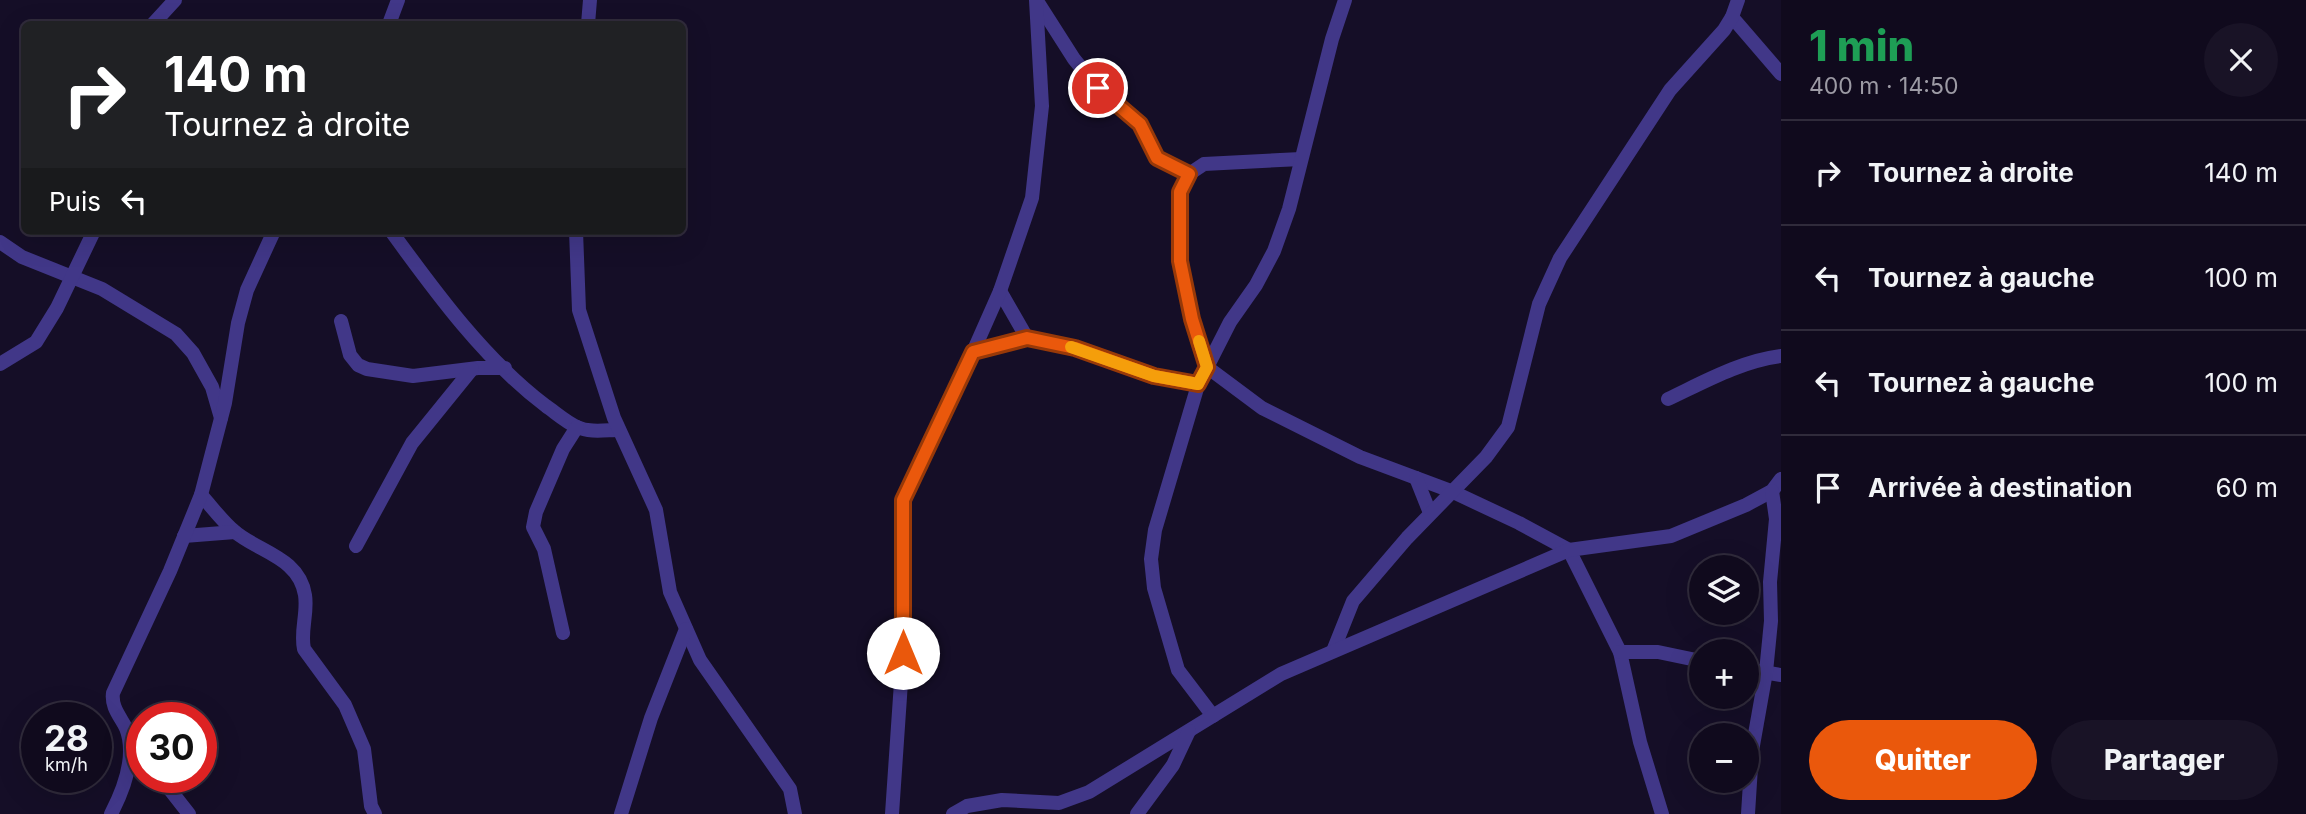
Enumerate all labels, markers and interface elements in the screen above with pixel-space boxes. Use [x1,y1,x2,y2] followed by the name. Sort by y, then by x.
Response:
[1809,20,1914,71] text: 1 min
[2204,23,2278,97] button: close
[164,45,308,104] text: 140 m
[49,49,140,140] icon: right
[1068,58,1128,118] pin
[1079,69,1117,107] icon: arrive
[1809,72,1958,100] text: 400 m · 14:50
[164,105,410,144] text: Tournez à droite
[1809,154,1847,192] icon: right
[1868,157,2074,188] text: Tournez à droite
[2204,157,2278,188] text: 140 m
[115,182,153,220] icon: left
[49,186,101,217] text: Puis
[1809,259,1847,297] icon: left
[1868,262,2094,293] text: Tournez à gauche
[2205,262,2278,293] text: 100 m
[1809,364,1847,402] icon: left
[1868,367,2094,398] text: Tournez à gauche
[2205,367,2278,398] text: 100 m
[1809,469,1847,507] icon: arrive
[1868,472,2133,503] text: Arrivée à destination
[2215,472,2278,503] text: 60 m
[1689,555,1759,793] map controls
[1689,555,1759,625] button: layers
[866,616,940,690] position arrow
[1689,639,1759,709] button: +
[126,702,217,793] speed limit sign: 30
[44,717,89,759] text: 28
[1809,720,2037,800] button: Quitter
[2051,720,2278,800] button: Partager
[1689,723,1759,793] button: −
[45,754,88,775] text: km/h

